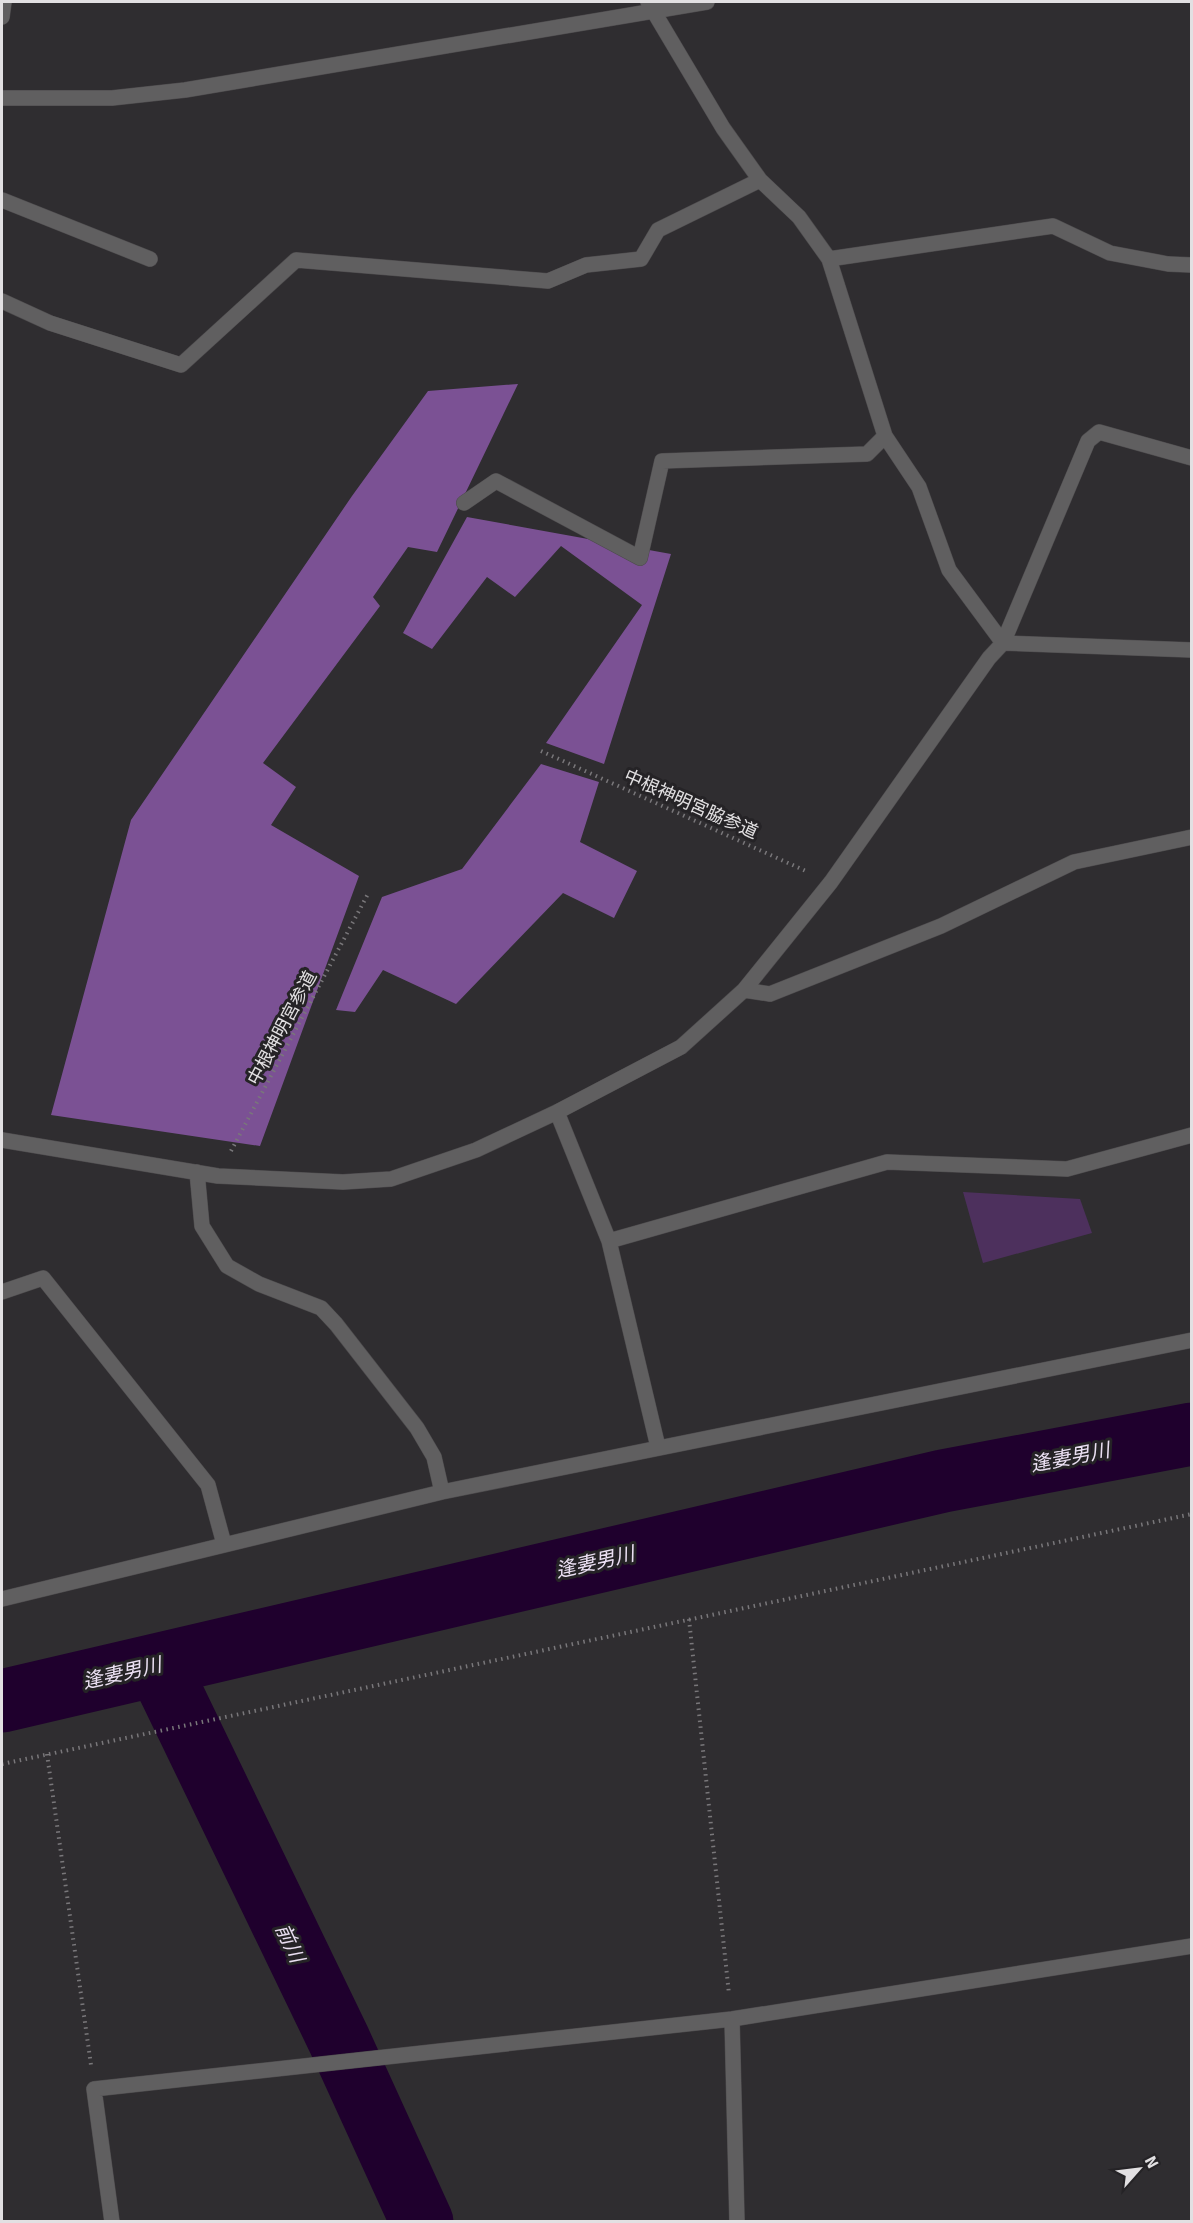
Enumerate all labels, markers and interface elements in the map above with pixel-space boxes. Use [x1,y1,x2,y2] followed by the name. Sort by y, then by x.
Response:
[621,765,761,843] street label: 中根神明宮脇参道
[243,967,321,1089] street label: 中根神明宮参道
[1028,1437,1114,1477] water label: 逢妻男川
[553,1541,639,1584] water label: 逢妻男川
[80,1652,166,1695] water label: 逢妻男川
[270,1920,310,1968] water label: 前川
[1109,2139,1169,2199] north arrow
[1140,2153,1163,2172] text: N

